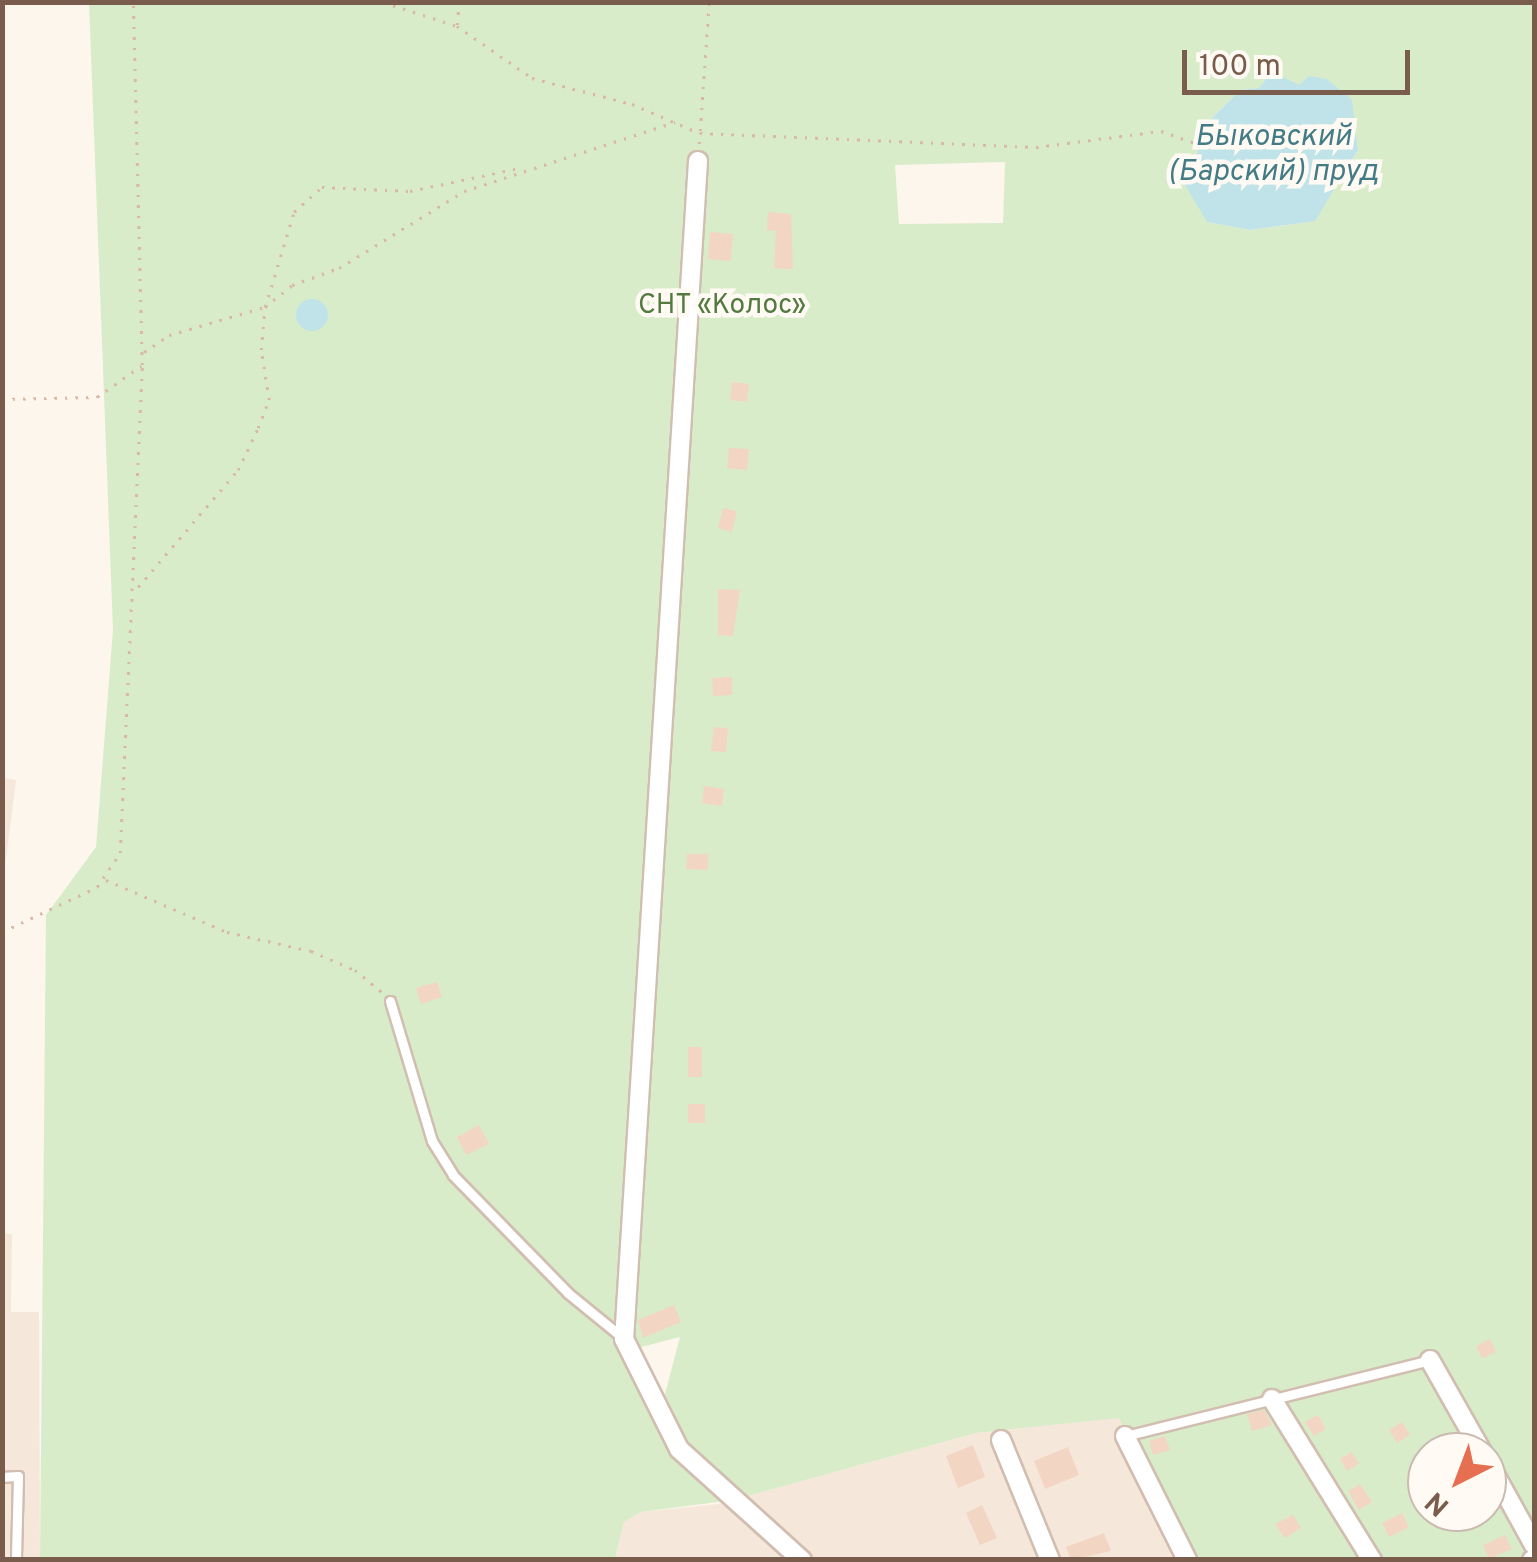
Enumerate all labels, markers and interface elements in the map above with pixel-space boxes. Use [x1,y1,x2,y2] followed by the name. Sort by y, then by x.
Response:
[1187,30,1414,92] scale bar
[1199,49,1281,86] text: 100 m
[1168,120,1378,190] water label: Быковский (Барский) пруд
[637,289,807,323] park label: СНТ «Колос»
[1407,1432,1507,1532] north arrow
[1419,1483,1458,1523] text: N

